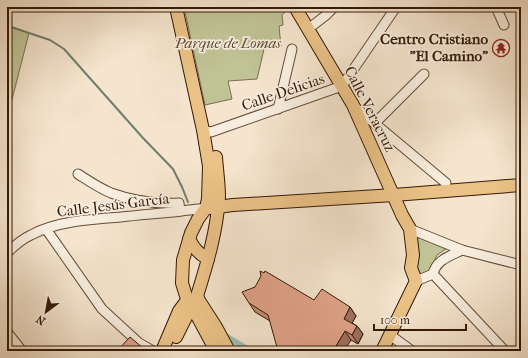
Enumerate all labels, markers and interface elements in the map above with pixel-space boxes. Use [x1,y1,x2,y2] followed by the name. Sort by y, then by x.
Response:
[380,30,488,65] place label: Centro Cristiano "El Camino"
[174,34,281,52] park label: Parque de Lomas
[491,38,511,58] temple icon: Centro Cristiano "El Camino"
[341,63,399,155] street label: Calle Veracruz
[239,69,327,115] street label: Calle Delicias
[56,189,171,221] street label: Calle Jesús García
[26,292,66,332] north arrow
[374,306,466,332] scale bar
[33,312,48,328] text: N
[380,313,410,327] text: 100 m

